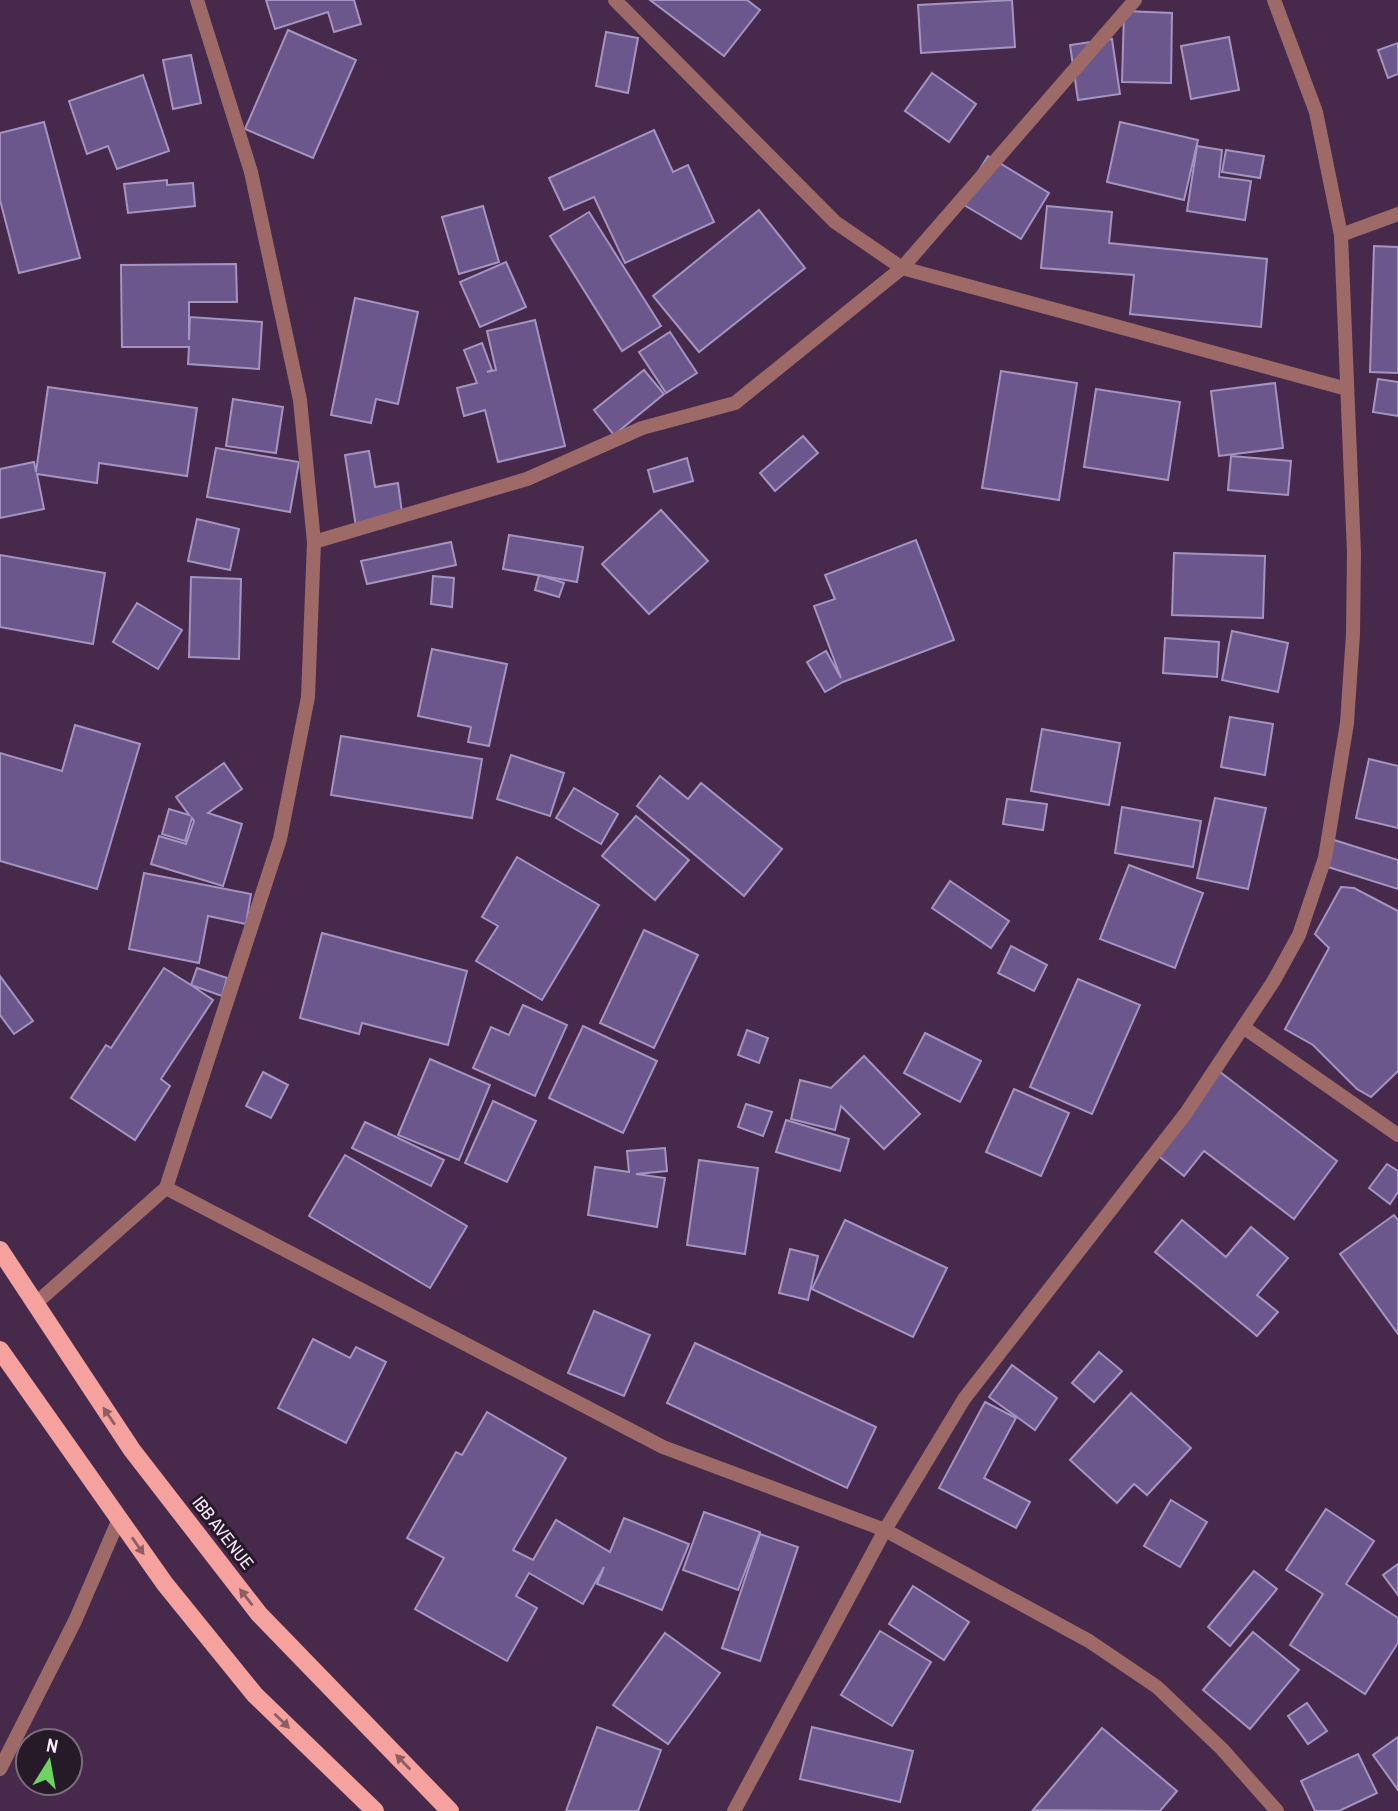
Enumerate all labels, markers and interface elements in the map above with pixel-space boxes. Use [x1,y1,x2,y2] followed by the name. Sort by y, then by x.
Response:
[102,1406,115,1426] one-way arrow
[187,1491,260,1575] street label: IBB AVENUE
[131,1537,145,1555] one-way arrow
[240,1588,254,1606] one-way arrow
[273,1713,290,1729] one-way arrow
[14,1727,84,1797] north arrow
[44,1731,60,1759] text: N
[395,1754,411,1771] one-way arrow

